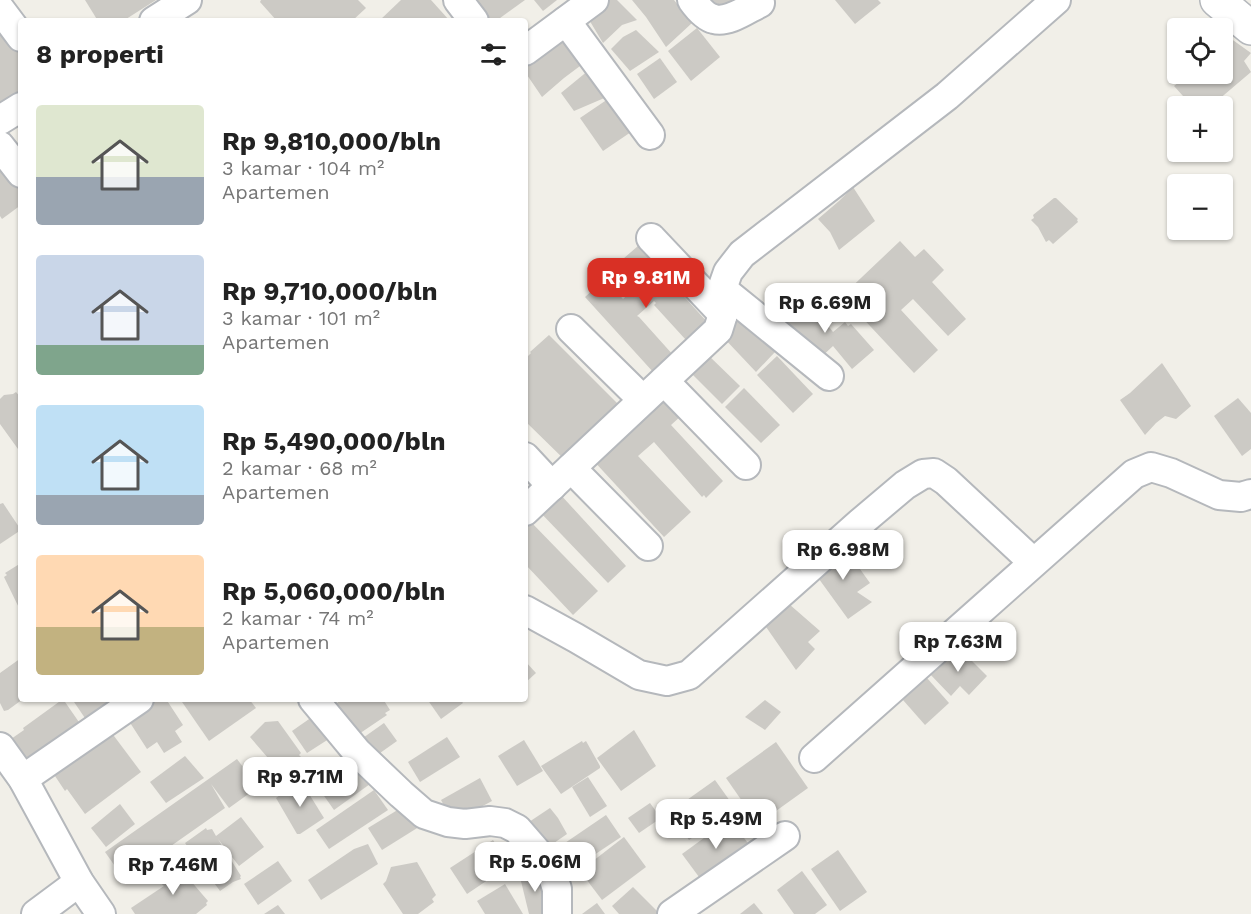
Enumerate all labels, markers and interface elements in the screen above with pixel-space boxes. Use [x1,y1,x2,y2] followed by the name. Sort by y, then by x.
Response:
[1167,18,1233,240] map controls
[1167,18,1233,84] button: locate
[477,38,510,71] icon: filters
[36,39,164,69] text: 8 properti
[1167,96,1233,162] button: +
[222,126,441,156] text: Rp 9,810,000/bln
[84,129,156,201] icon: home
[222,156,384,180] text: 3 kamar · 104 m²
[1167,174,1233,240] button: −
[222,180,330,204] text: Apartemen
[584,258,708,309] pin: Rp 9.81M
[601,265,691,289] text: Rp 9.81M
[222,276,438,306] text: Rp 9,710,000/bln
[84,279,156,351] icon: home
[763,283,887,334] pin: Rp 6.69M
[779,290,871,314] text: Rp 6.69M
[222,306,380,330] text: 3 kamar · 101 m²
[222,330,330,354] text: Apartemen
[222,426,446,456] text: Rp 5,490,000/bln
[84,429,156,501] icon: home
[222,456,377,480] text: 2 kamar · 68 m²
[222,480,330,504] text: Apartemen
[781,530,905,581] pin: Rp 6.98M
[796,537,890,561] text: Rp 6.98M
[222,576,445,606] text: Rp 5,060,000/bln
[84,579,156,651] icon: home
[222,606,374,630] text: 2 kamar · 74 m²
[896,622,1020,673] pin: Rp 7.63M
[913,629,1003,653] text: Rp 7.63M
[222,630,330,654] text: Apartemen
[238,757,362,808] pin: Rp 9.71M
[257,764,343,788] text: Rp 9.71M
[654,799,778,850] pin: Rp 5.49M
[670,806,762,830] text: Rp 5.49M
[473,842,597,893] pin: Rp 5.06M
[111,845,235,896] pin: Rp 7.46M
[489,849,581,873] text: Rp 5.06M
[128,852,218,876] text: Rp 7.46M

